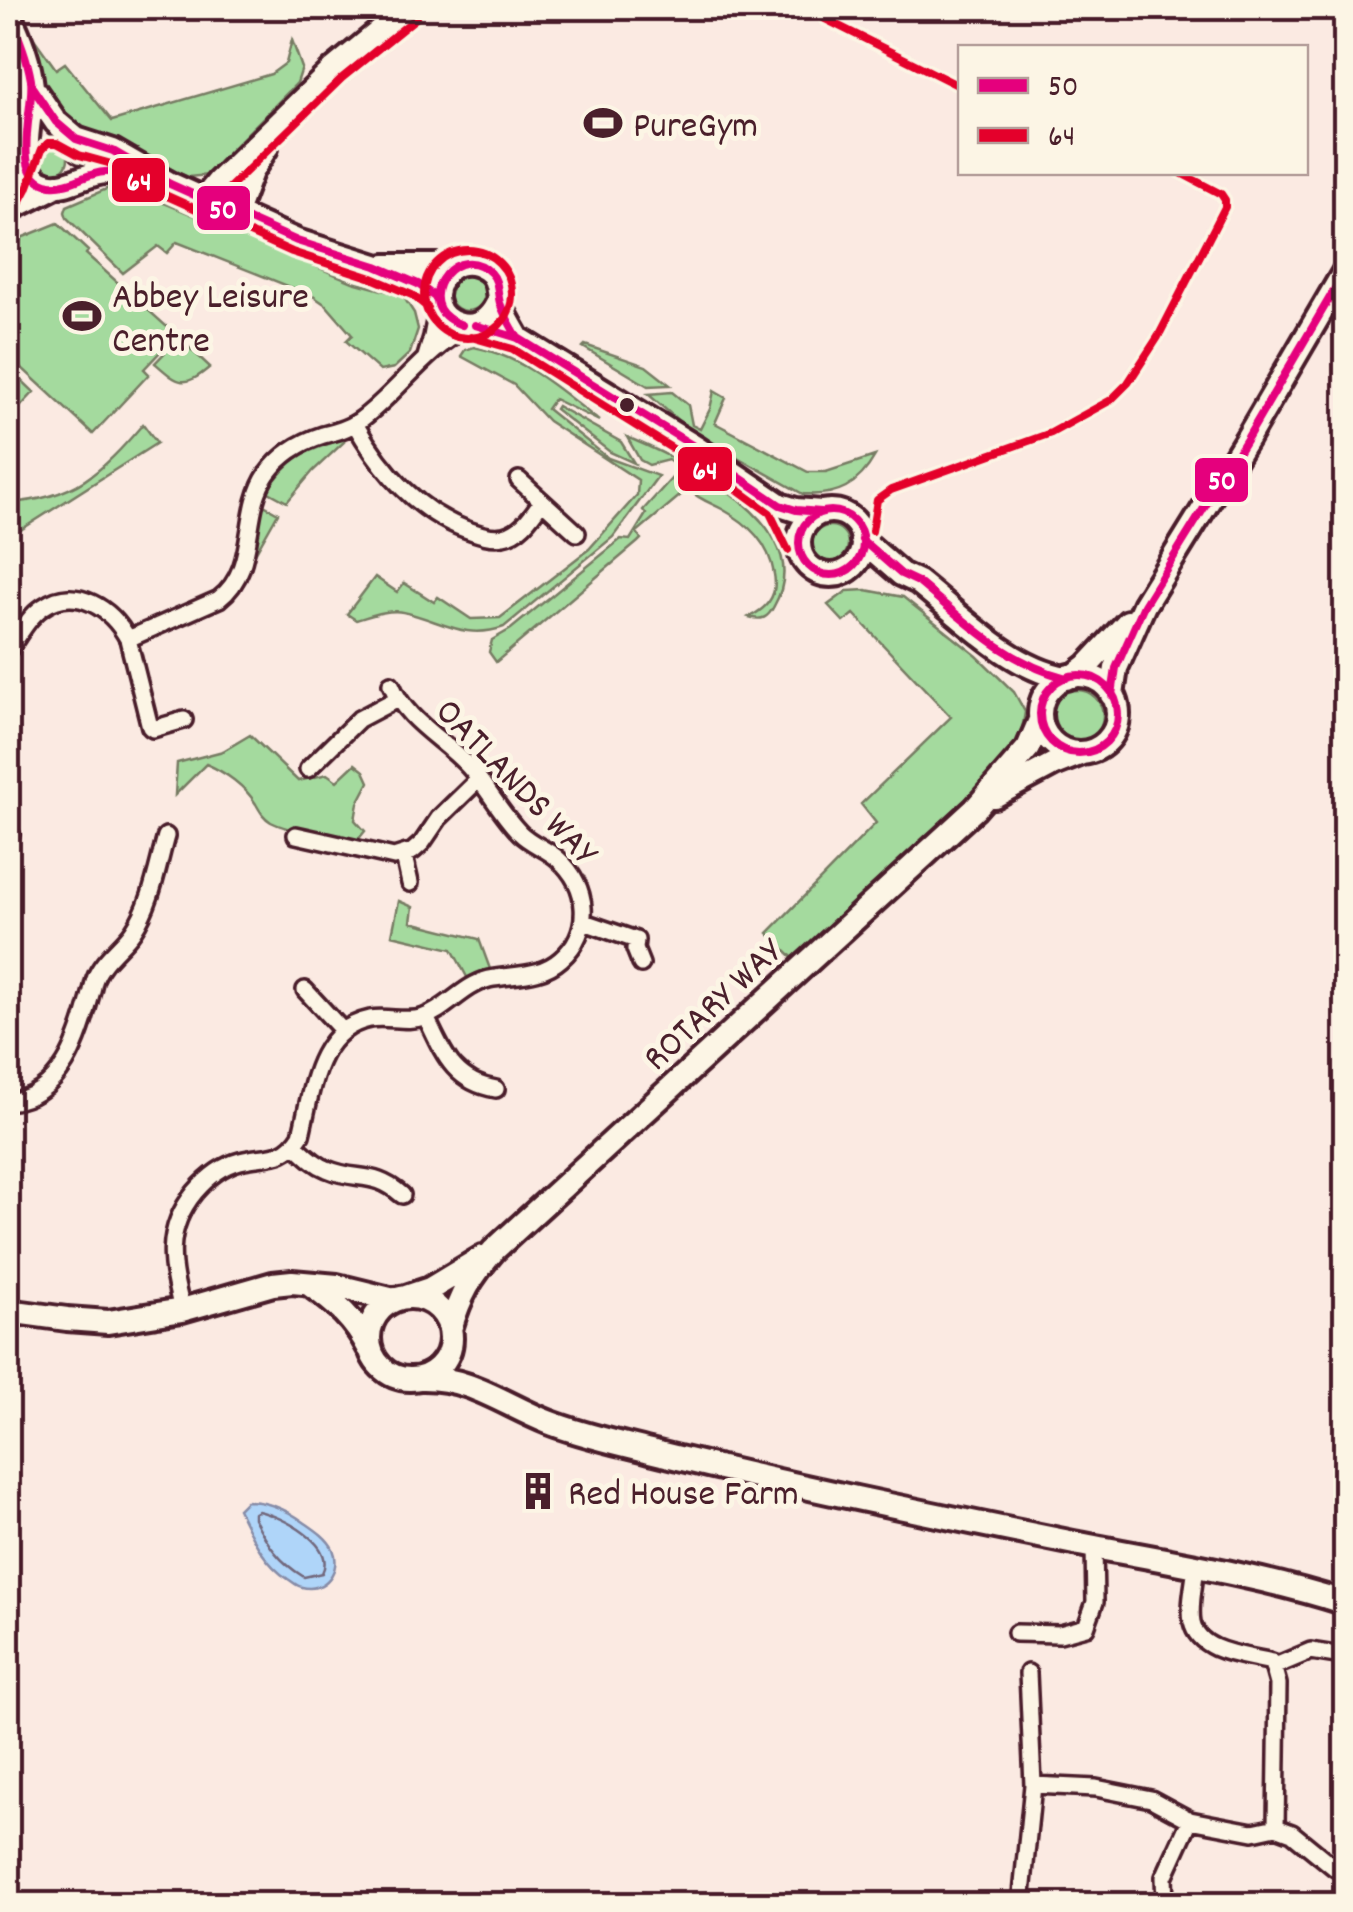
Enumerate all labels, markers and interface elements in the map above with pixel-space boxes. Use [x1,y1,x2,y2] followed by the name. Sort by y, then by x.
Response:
[958,45,1308,175] legend
[1048,68,1078,111] text: 50
[633,101,758,156] place label: PureGym
[582,102,624,144] sports icon: PureGym
[1048,118,1075,161] text: 64
[110,156,167,204] line badge: 64
[126,165,152,205] text: 64
[195,184,252,232] line badge: 50
[209,193,237,233] text: 50
[112,272,309,371] place label: Abbey Leisure Centre
[61,295,103,337] sports icon: Abbey Leisure Centre
[617,395,637,415] unlabelled marker
[676,445,734,493] line badge: 64
[692,454,718,494] text: 64
[1193,456,1250,504] line badge: 50
[1208,464,1236,504] text: 50
[420,688,609,881] street label: OATLANDS WAY
[632,927,798,1086] street label: ROTARY WAY
[568,1469,799,1524] place label: Red House Farm
[517,1470,559,1512] building icon: Red House Farm

